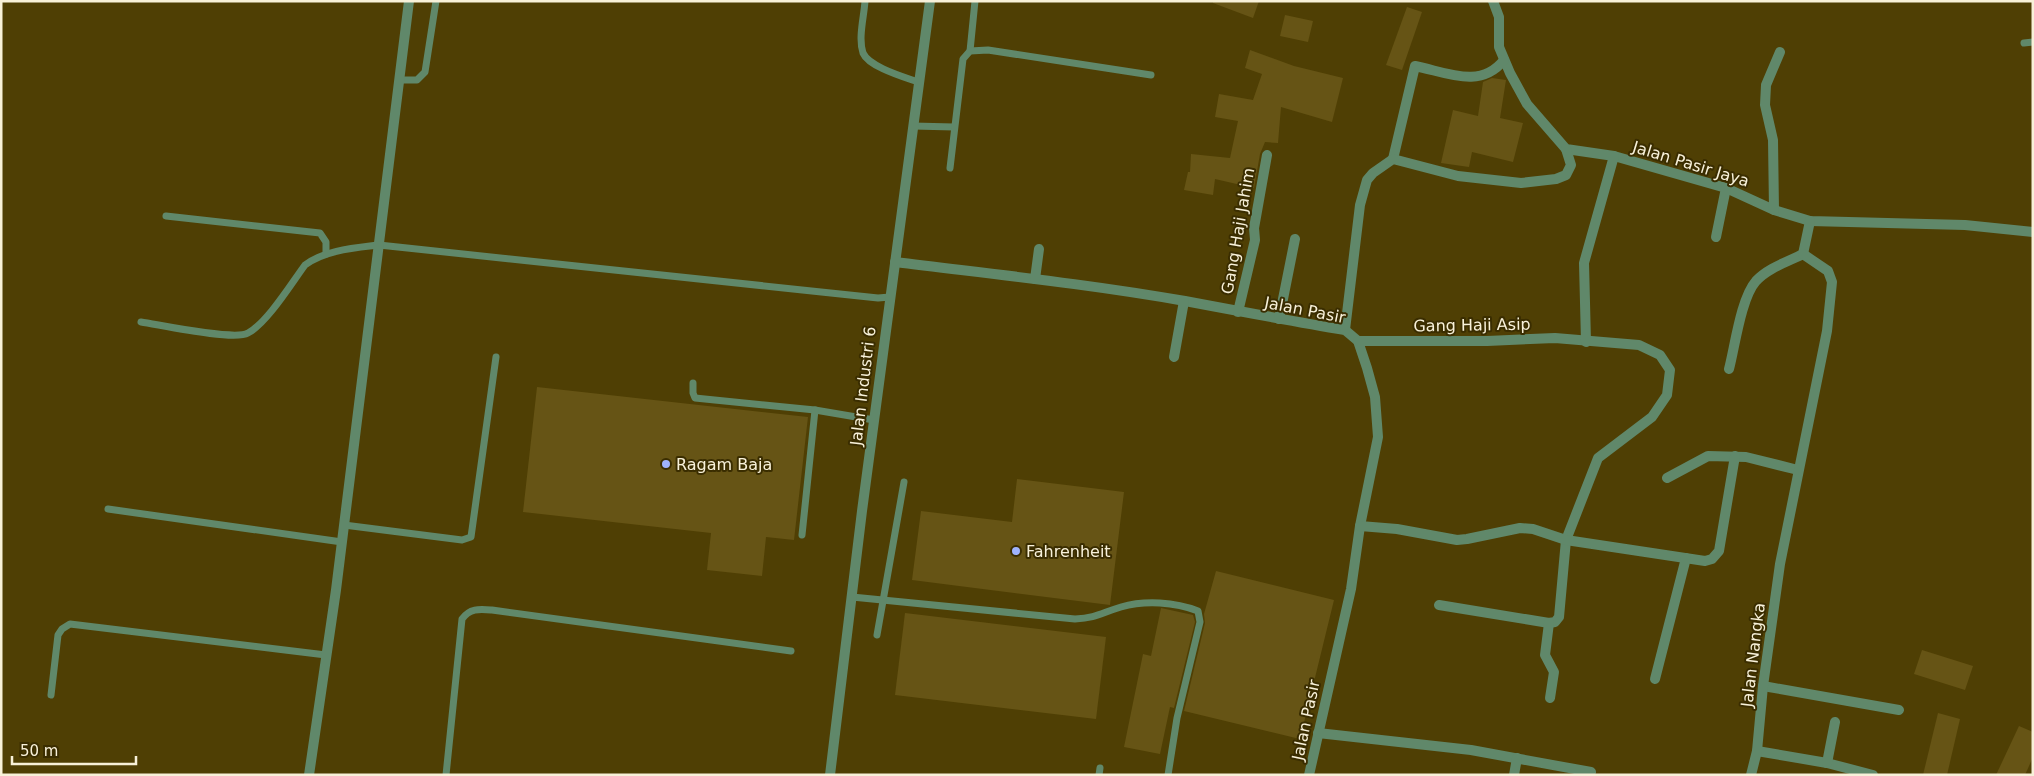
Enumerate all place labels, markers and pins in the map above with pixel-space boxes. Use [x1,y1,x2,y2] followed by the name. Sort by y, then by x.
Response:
[676,455,772,474] place label: Ragam Baja
[660,458,672,470] marker: Ragam Baja
[1026,542,1111,561] place label: Fahrenheit
[1010,545,1022,557] marker: Fahrenheit

